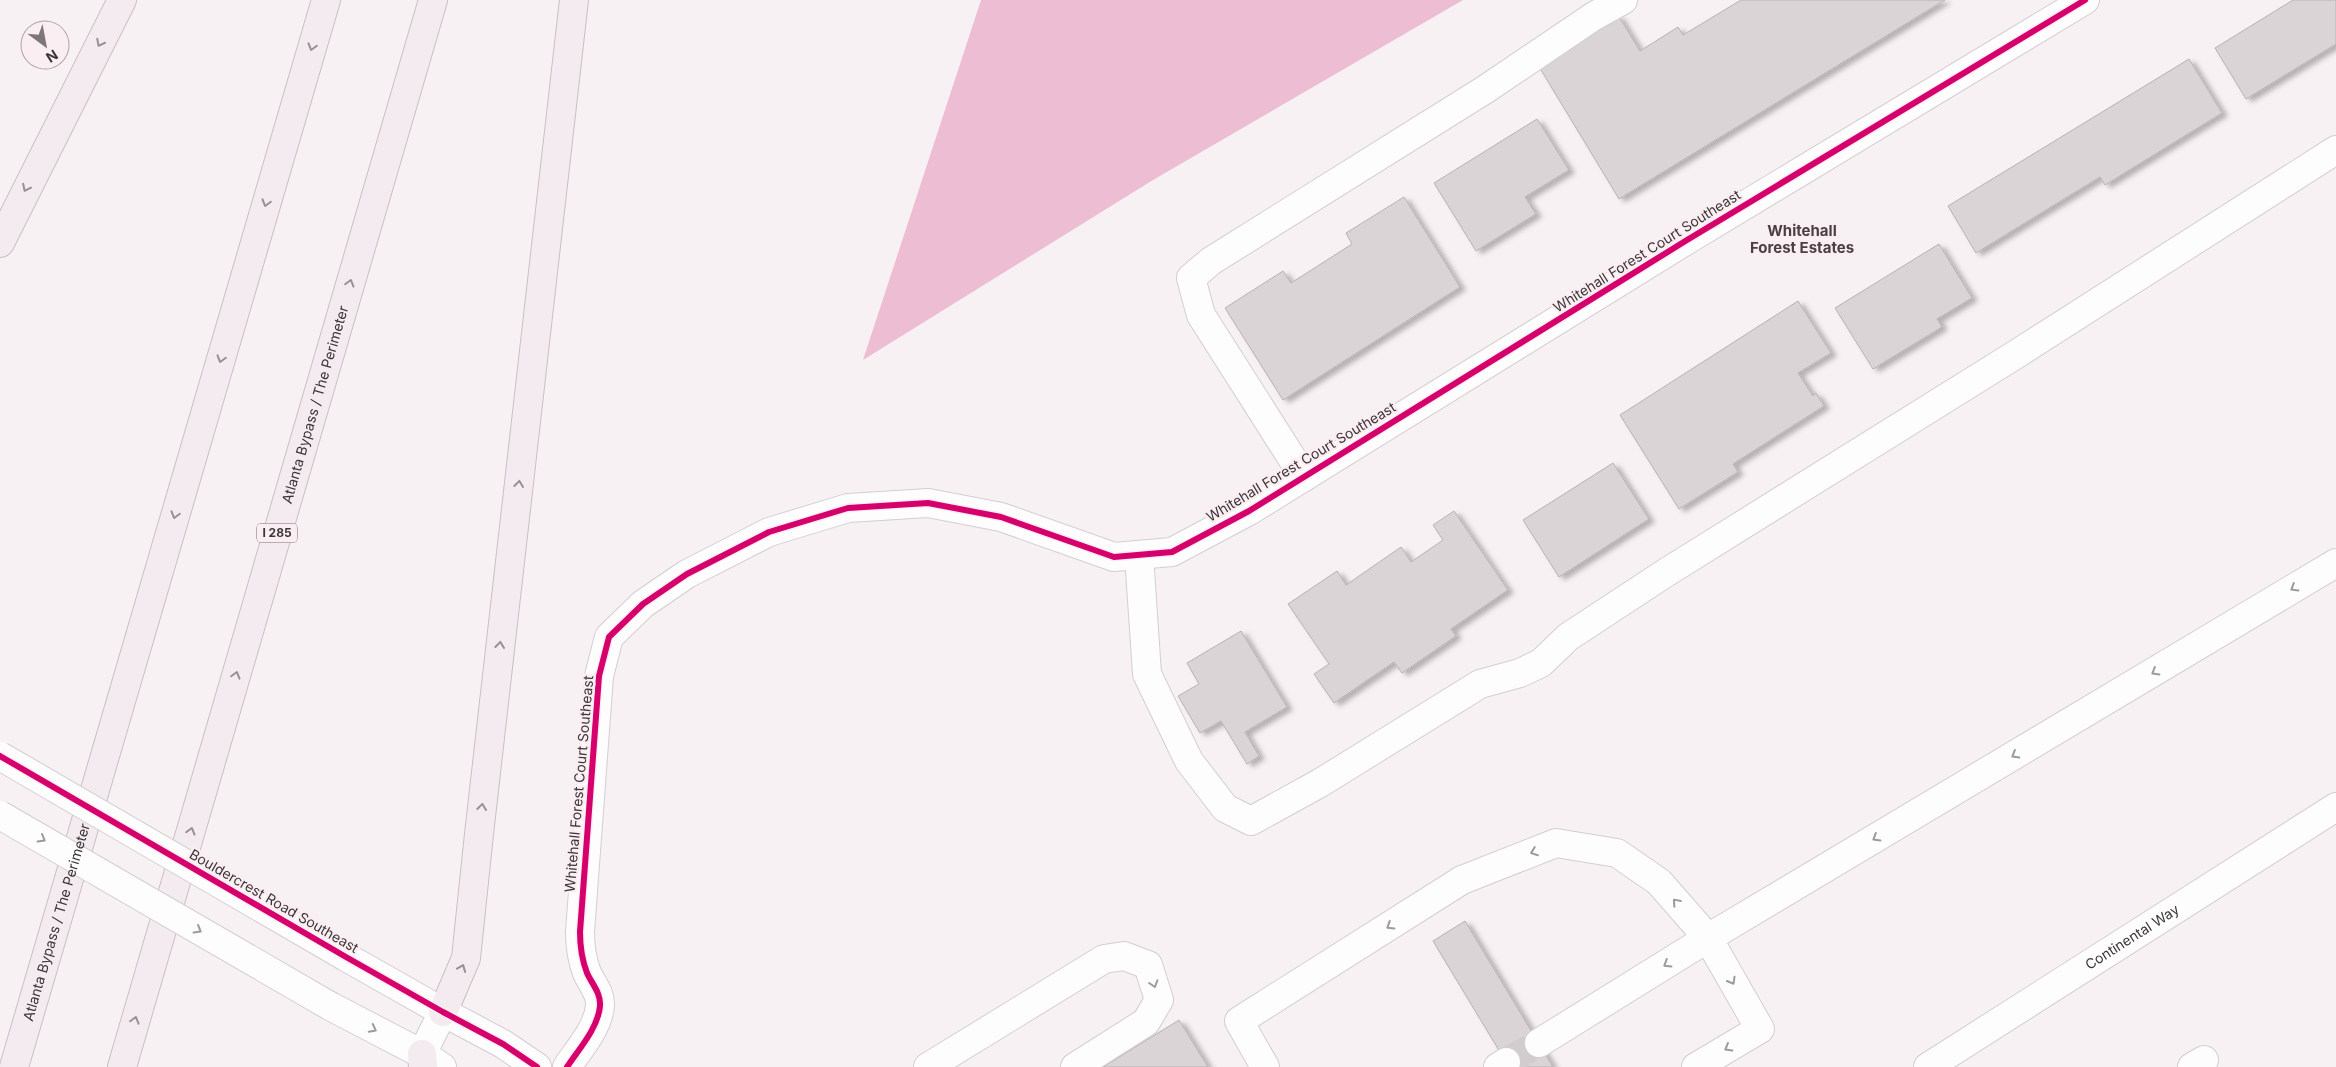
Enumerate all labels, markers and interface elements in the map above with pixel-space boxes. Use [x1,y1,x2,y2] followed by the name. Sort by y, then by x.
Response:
[20,20,70,70] north arrow
[96,38,106,47] one-way arrow
[307,42,317,50] one-way arrow
[43,46,61,66] text: N
[22,183,32,192] one-way arrow
[1550,185,1744,315] street label: Whitehall Forest Court Southeast
[262,198,272,206] one-way arrow
[1750,221,1854,257] district label: Whitehall Forest Estates
[345,280,355,288] one-way arrow
[278,304,351,505] street label: Atlanta Bypass / The Perimeter
[216,354,226,362] one-way arrow
[1203,398,1399,525] street label: Whitehall Forest Court Southeast
[513,480,524,488] one-way arrow
[171,510,181,518] one-way arrow
[257,524,297,542] road number: I 285
[2291,582,2300,592] one-way arrow
[494,641,505,649] one-way arrow
[2151,665,2160,675] one-way arrow
[230,670,241,679] one-way arrow
[561,674,596,893] street label: Whitehall Forest Court Southeast
[2012,748,2021,758] one-way arrow
[476,803,487,811] one-way arrow
[19,821,93,1023] street label: Atlanta Bypass / The Perimeter
[185,827,195,835] one-way arrow
[1872,832,1881,842] one-way arrow
[37,833,46,843] one-way arrow
[187,845,362,956] street label: Bouldercrest Road Southeast
[1530,846,1539,856] one-way arrow
[1673,898,1682,907] one-way arrow
[2082,900,2182,973] street label: Continental Way
[1387,919,1396,929] one-way arrow
[192,923,201,933] one-way arrow
[1663,958,1672,967] one-way arrow
[456,964,467,973] one-way arrow
[1726,975,1736,984] one-way arrow
[1148,980,1158,988] one-way arrow
[130,1017,140,1025] one-way arrow
[368,1023,377,1033] one-way arrow
[1725,1042,1734,1052] one-way arrow

